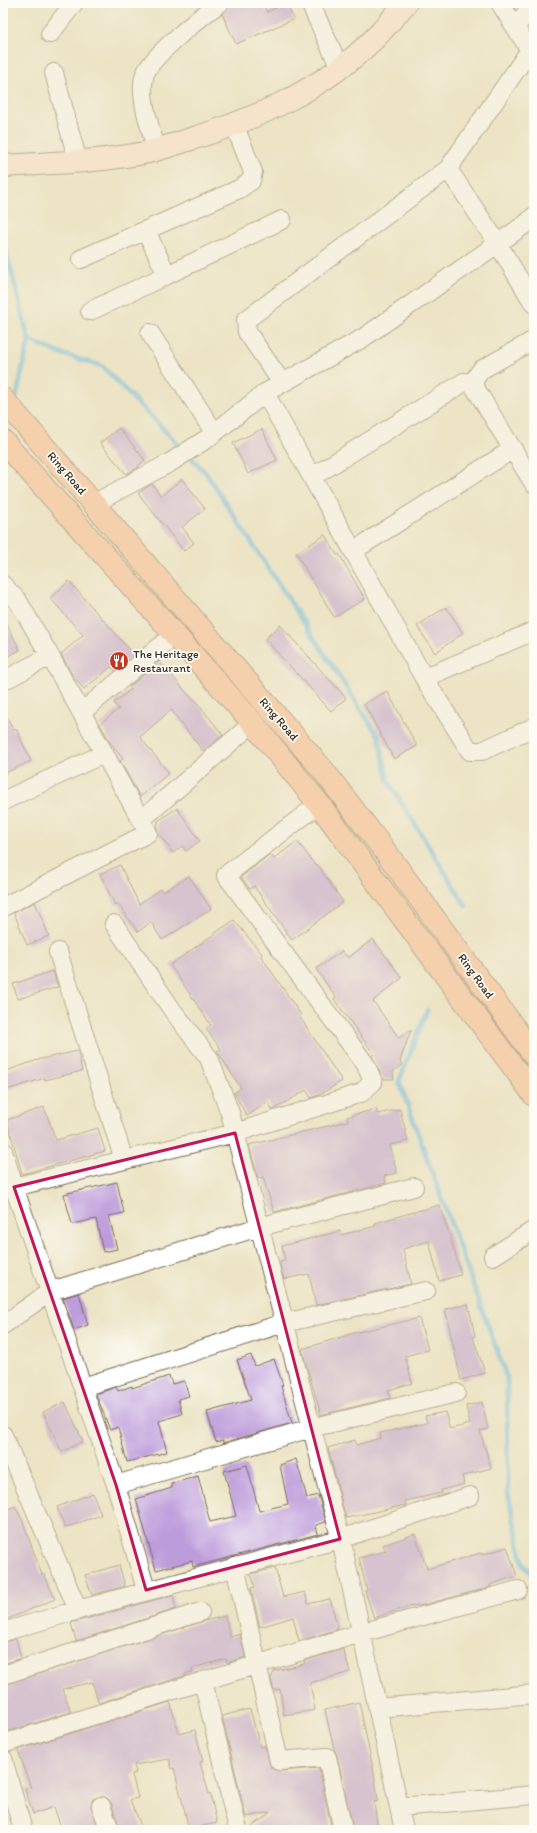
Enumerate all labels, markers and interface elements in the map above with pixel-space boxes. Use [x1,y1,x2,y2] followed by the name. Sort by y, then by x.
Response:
[45,449,90,498] street label: Ring Road
[133,647,199,675] place label: The Heritage Restaurant
[108,650,130,672] restaurant icon: The Heritage Restaurant
[257,695,302,744] street label: Ring Road
[455,951,497,1002] street label: Ring Road

